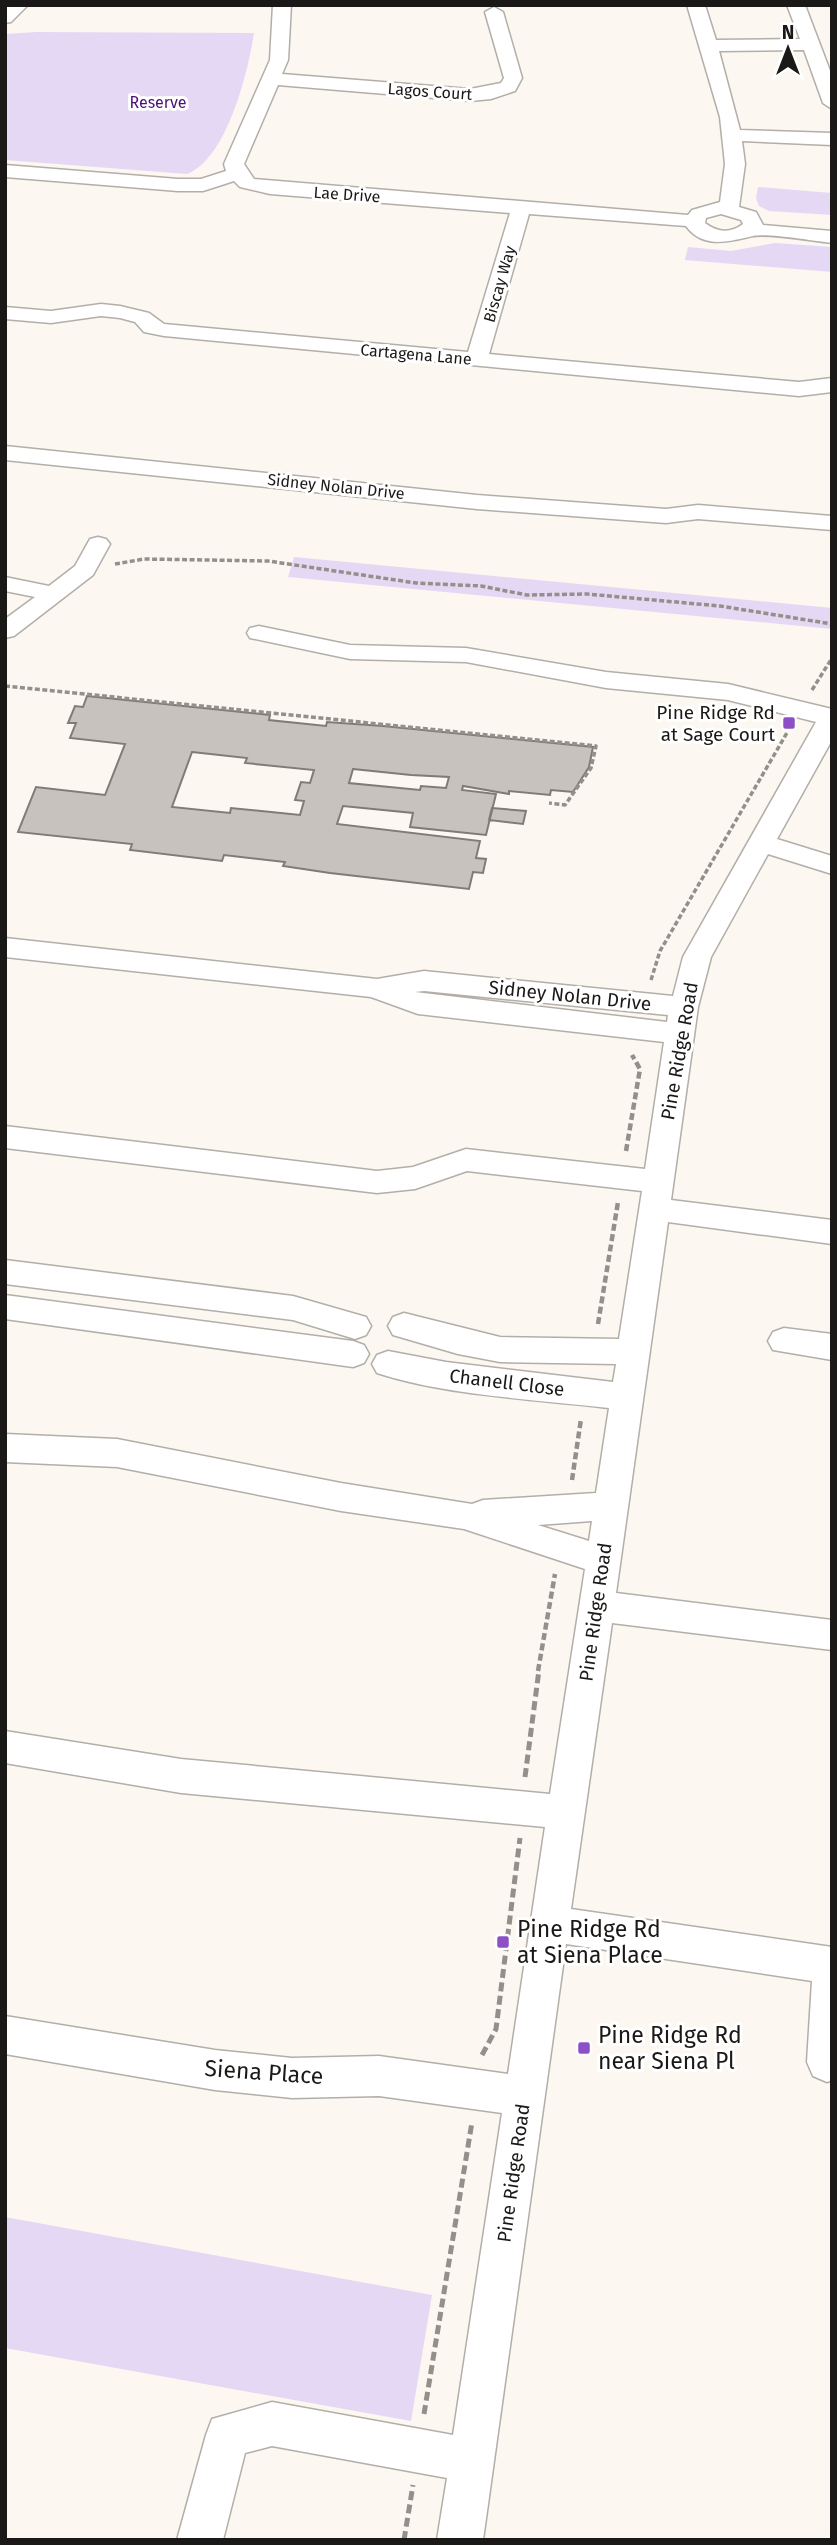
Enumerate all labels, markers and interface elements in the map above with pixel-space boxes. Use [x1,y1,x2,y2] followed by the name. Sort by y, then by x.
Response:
[753,14,823,84] north arrow
[782,21,794,44] text: N
[387,79,473,104] street label: Lagos Court
[129,93,187,112] park label: Reserve
[313,183,381,206] street label: Lae Drive
[479,244,520,325] street label: Biscay Way
[360,340,472,369] street label: Cartagena Lane
[266,470,405,503] street label: Sidney Nolan Drive
[656,701,775,746] place label: Pine Ridge Rd at Sage Court
[781,715,797,731] marker: Pine Ridge Rd at Sage Court
[487,976,652,1015] street label: Sidney Nolan Drive
[656,980,703,1122] street label: Pine Ridge Road
[448,1364,566,1401] street label: Chanell Close
[574,1541,617,1683] street label: Pine Ridge Road
[517,1915,663,1969] place label: Pine Ridge Rd at Siena Place
[495,1934,511,1950] marker: Pine Ridge Rd at Siena Place
[598,2021,742,2075] place label: Pine Ridge Rd near Siena Pl
[576,2040,592,2056] marker: Pine Ridge Rd near Siena Pl
[204,2054,324,2090] street label: Siena Place
[492,2102,535,2244] street label: Pine Ridge Road

